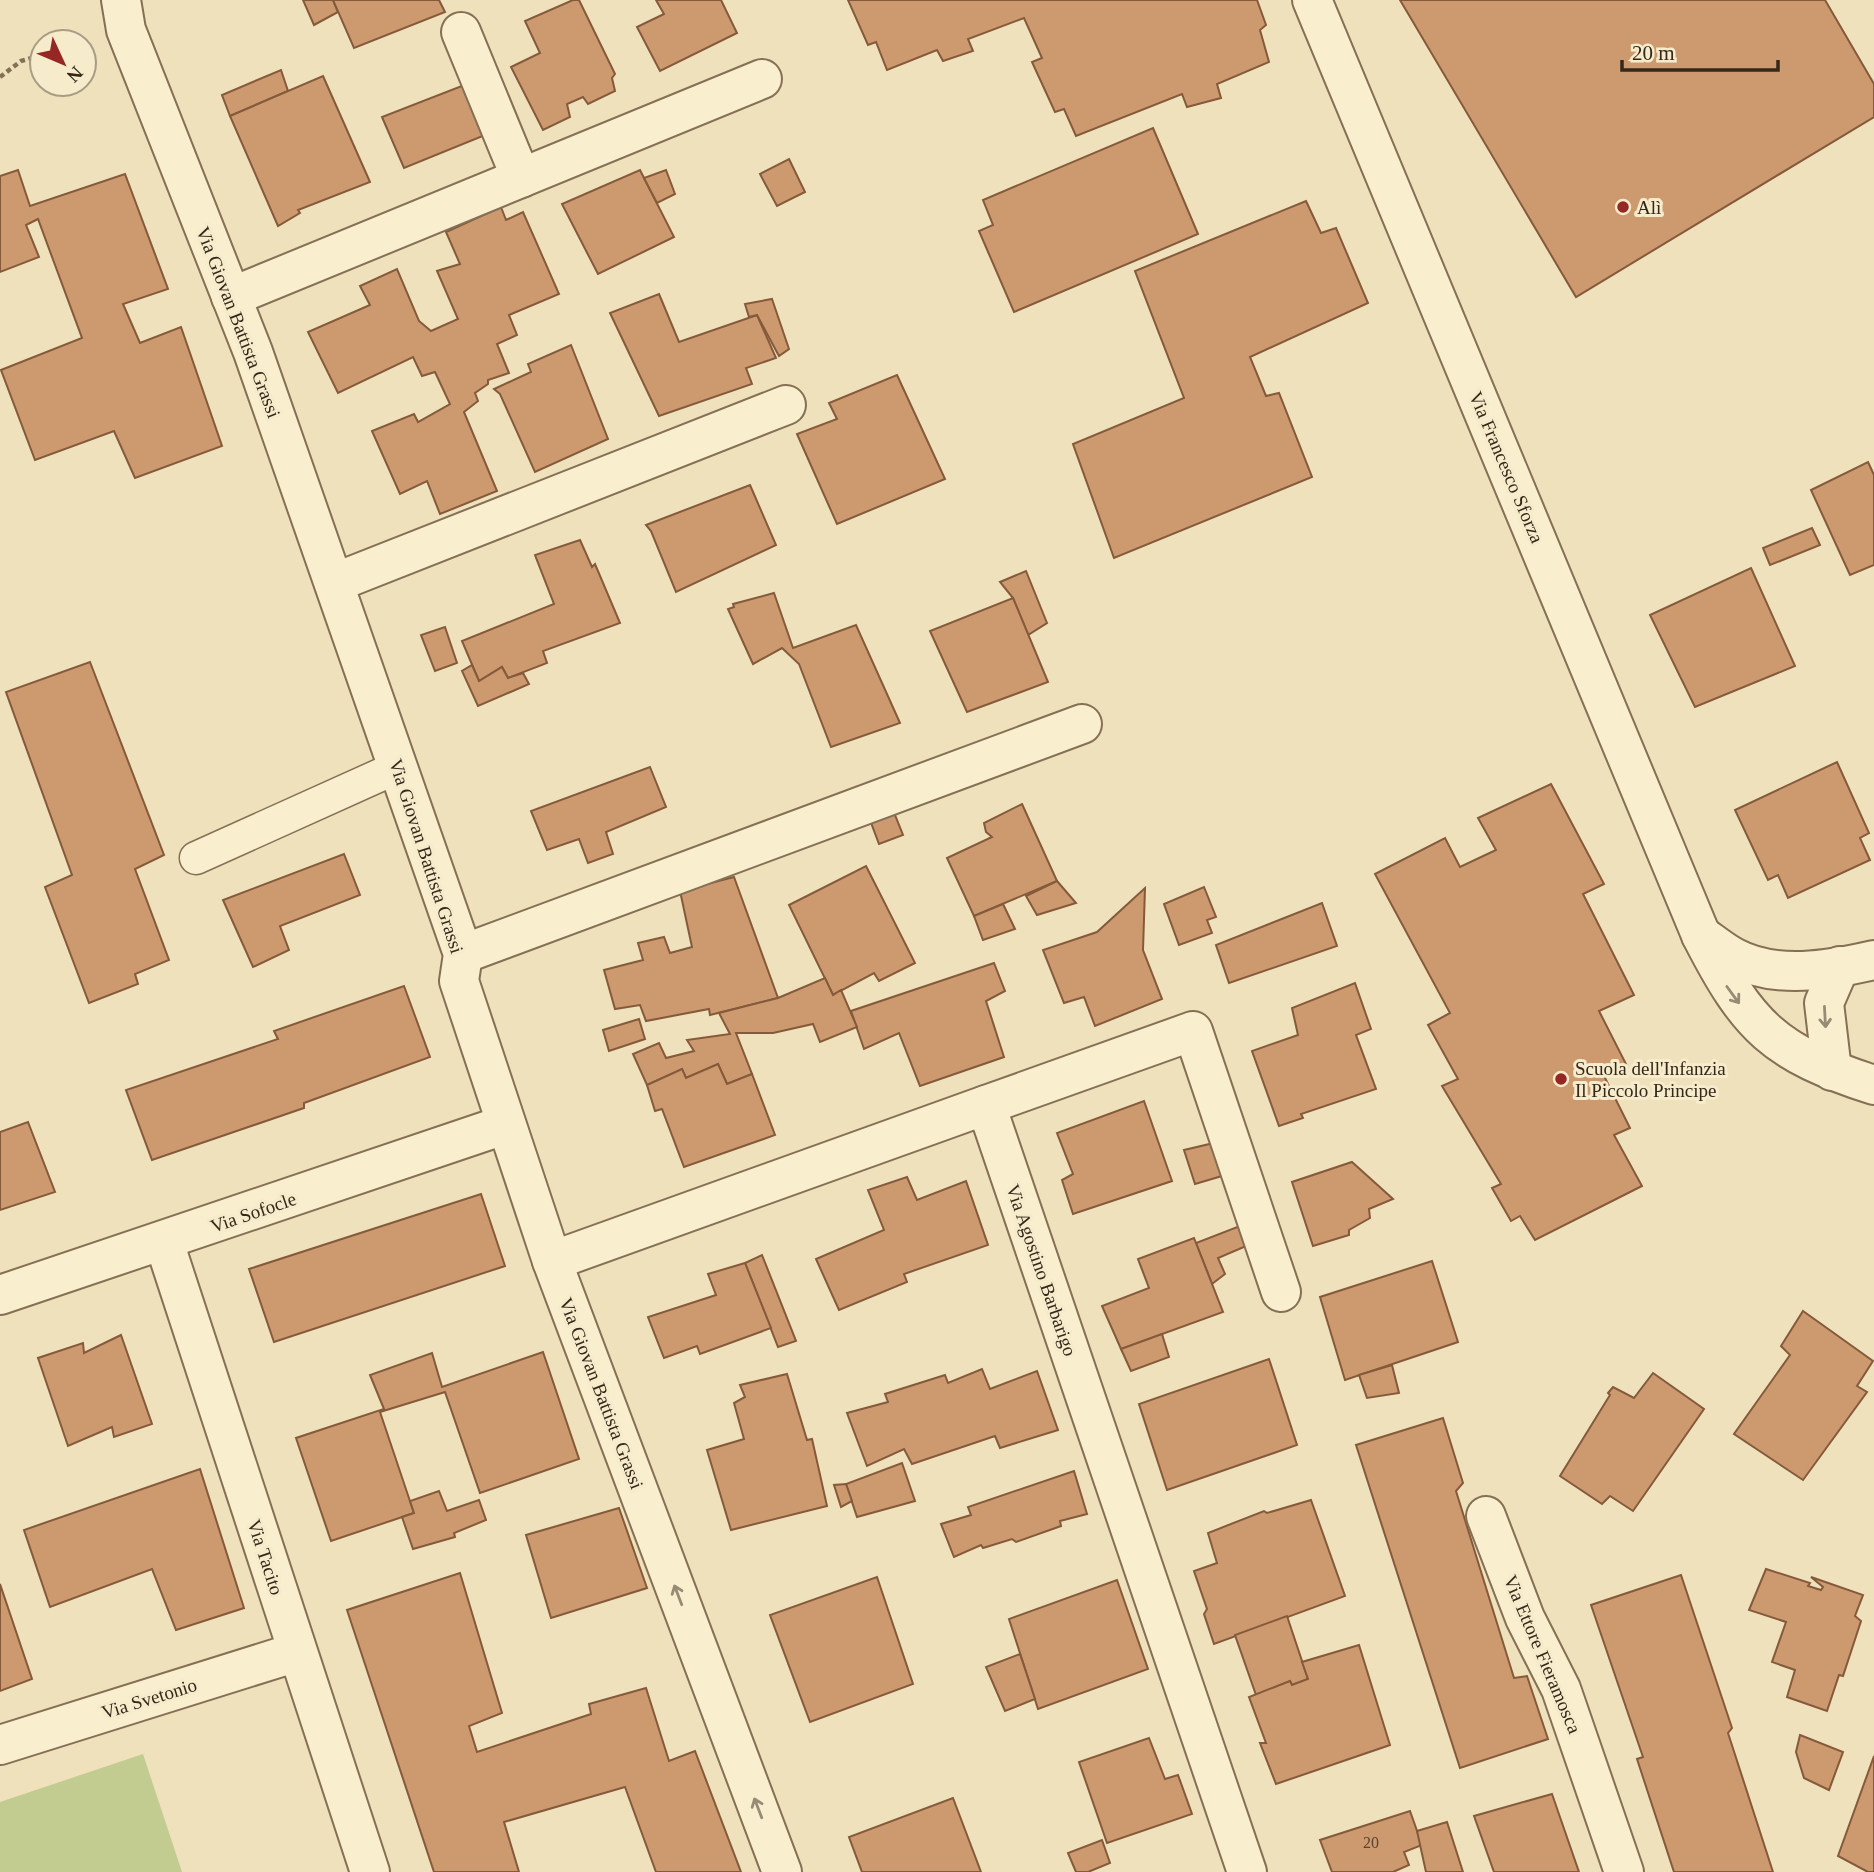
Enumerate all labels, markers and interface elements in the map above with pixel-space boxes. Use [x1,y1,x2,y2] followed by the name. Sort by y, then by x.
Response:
[28,28,98,98] north arrow
[1622,28,1778,72] scale bar
[1632,41,1675,65] text: 20 m
[62,62,87,87] text: N
[1637,197,1661,218] place label: Alì
[1615,199,1631,215] marker: Alì
[192,224,285,421] street label: Via Giovan Battista Grassi
[1465,388,1548,547] street label: Via Francesco Sforza
[385,756,468,956] street label: Via Giovan Battista Grassi
[1726,985,1740,1004] one-way arrow
[1818,1005,1831,1028] one-way arrow
[1575,1058,1726,1101] place label: Scuola dell'Infanzia Il Piccolo Principe
[1553,1071,1569,1087] marker: Scuola dell'Infanzia Il Piccolo Principe
[1002,1181,1081,1359] street label: Via Agostino Barbarigo
[208,1188,299,1237] street label: Via Sofocle
[555,1295,648,1492] street label: Via Giovan Battista Grassi
[244,1517,288,1597] street label: Via Tacito
[1500,1572,1586,1737] street label: Via Ettore Fieramosca
[671,1585,683,1607] one-way arrow
[99,1674,199,1723] street label: Via Svetonio
[751,1798,764,1820] one-way arrow
[1363,1834,1379,1851] house number: 20

